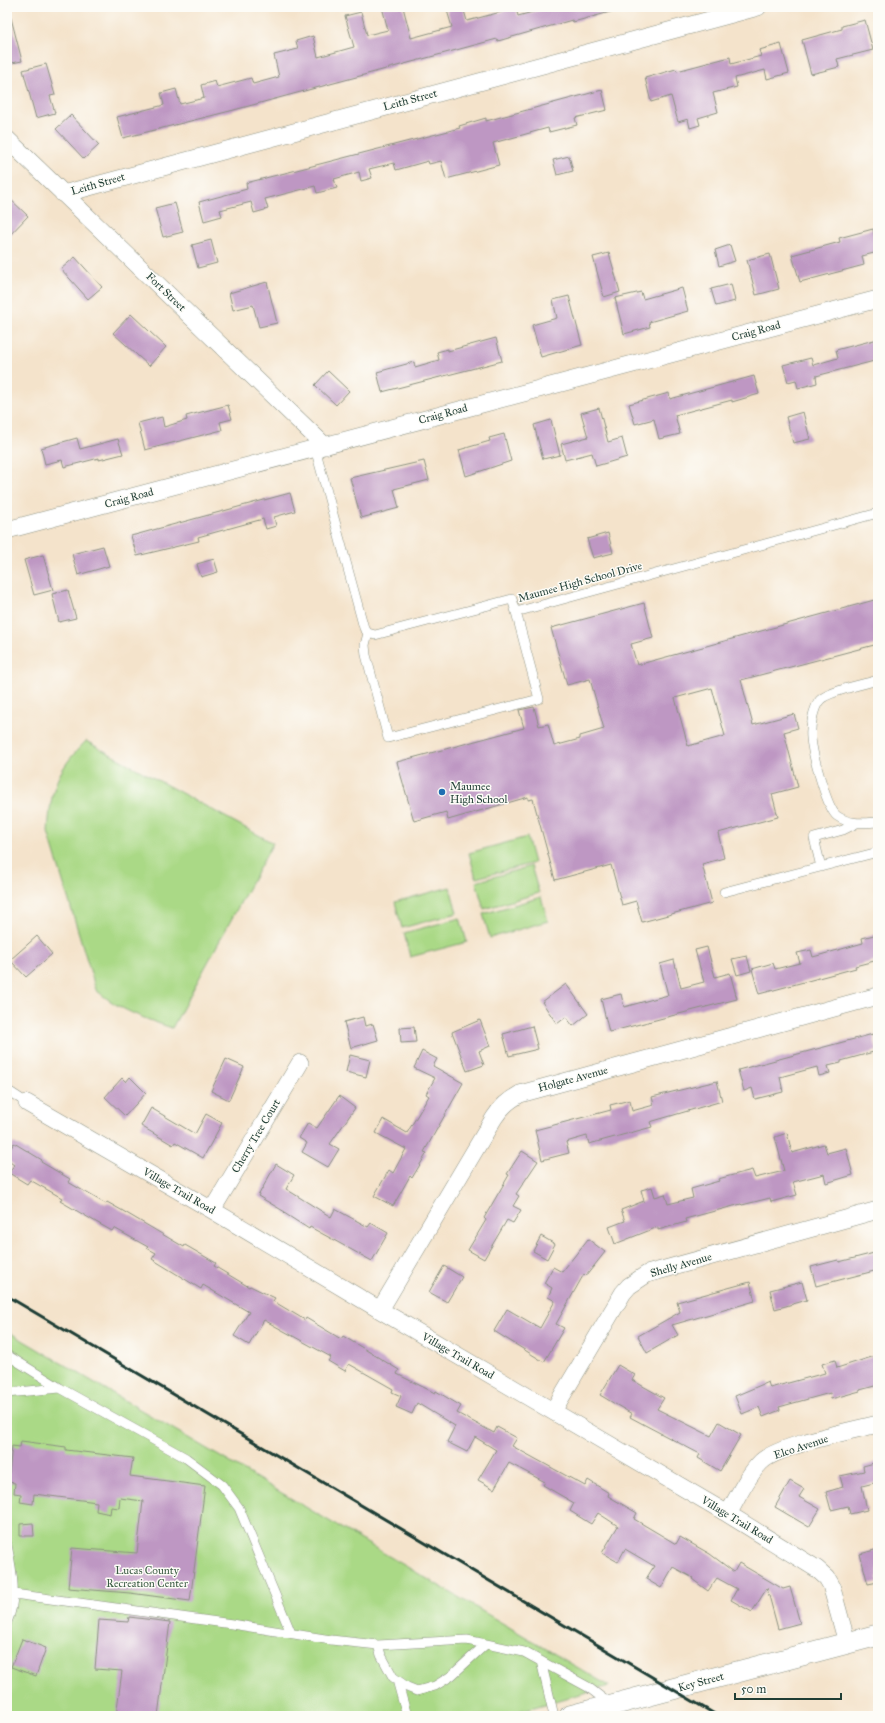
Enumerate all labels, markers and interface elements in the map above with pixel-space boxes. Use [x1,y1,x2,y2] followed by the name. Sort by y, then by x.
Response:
[382,87,439,113] street label: Leith Street
[70,170,127,198] street label: Leith Street
[143,270,189,314] street label: Fort Street
[730,318,782,344] street label: Craig Road
[417,401,469,427] street label: Craig Road
[103,485,155,511] street label: Craig Road
[517,559,644,605] street label: Maumee High School Drive
[450,780,507,806] place label: Maumee High School
[437,787,447,797] marker: Maumee High School
[537,1063,610,1095] street label: Holgate Avenue
[229,1097,283,1175] street label: Cherry Tree Court
[140,1165,218,1217] street label: Village Trail Road
[649,1250,714,1280] street label: Shelly Avenue
[419,1330,497,1382] street label: Village Trail Road
[772,1432,830,1462] street label: Elco Avenue
[698,1493,776,1547] street label: Village Trail Road
[106,1564,189,1590] park label: Lucas County Recreation Center
[677,1670,726,1694] street label: Key Street
[735,1675,841,1701] scale bar
[741,1682,766,1696] text: 50 m

